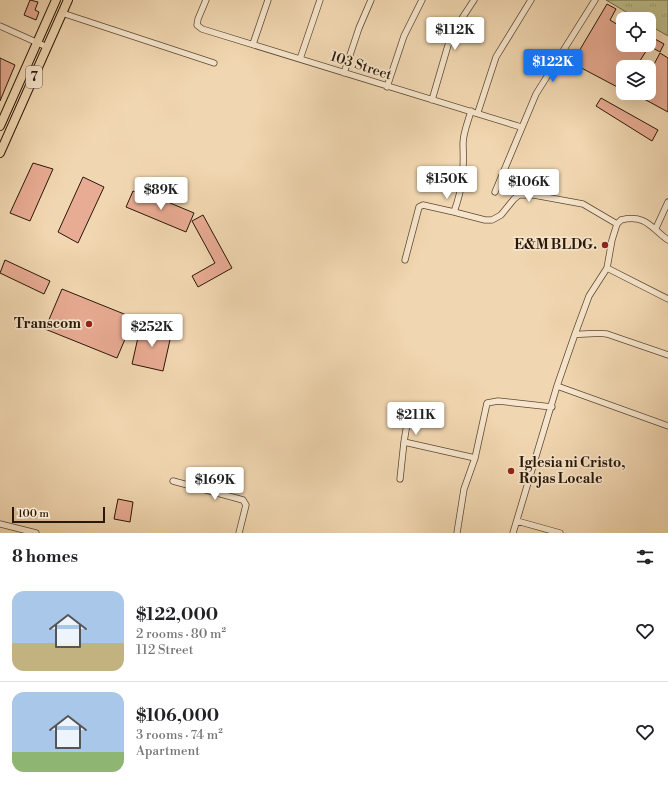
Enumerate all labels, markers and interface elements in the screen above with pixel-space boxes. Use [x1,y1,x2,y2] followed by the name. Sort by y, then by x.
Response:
[616,12,656,100] map controls
[616,12,656,52] button: locate
[427,17,483,51] pin: $112K
[435,22,475,38] text: $112K
[328,48,394,84] street label: 103 Street
[525,49,581,83] pin: $122K
[532,54,574,70] text: $122K
[616,60,656,100] button: layers
[26,66,42,88] road number: 7
[419,166,475,200] pin: $150K
[501,169,557,203] pin: $106K
[426,171,468,187] text: $150K
[508,174,550,190] text: $106K
[137,177,185,211] pin: $89K
[144,182,178,198] text: $89K
[514,236,597,254] place label: E&M BLDG.
[600,240,610,250] marker: E&M BLDG.
[124,314,180,348] pin: $252K
[14,315,81,333] place label: Transcom
[84,319,94,329] marker: Transcom
[131,319,173,335] text: $252K
[388,402,444,436] pin: $211K
[396,407,436,423] text: $211K
[519,454,626,488] place label: Iglesia ni Cristo, Rojas Locale
[506,466,516,476] marker: Iglesia ni Cristo, Rojas Locale
[187,467,243,501] pin: $169K
[195,472,235,488] text: $169K
[12,505,105,524] scale bar
[18,507,49,521] text: 100 m
[12,546,78,568] text: 8 homes
[634,546,656,568] icon: filters
[136,604,218,626] text: $122,000
[44,607,92,655] icon: home
[634,620,656,642] icon: heart
[136,626,226,642] text: 2 rooms · 80 m²
[136,642,193,658] text: 112 Street
[136,705,219,727] text: $106,000
[44,708,92,756] icon: home
[634,721,656,743] icon: heart
[136,727,223,743] text: 3 rooms · 74 m²
[136,743,200,759] text: Apartment

